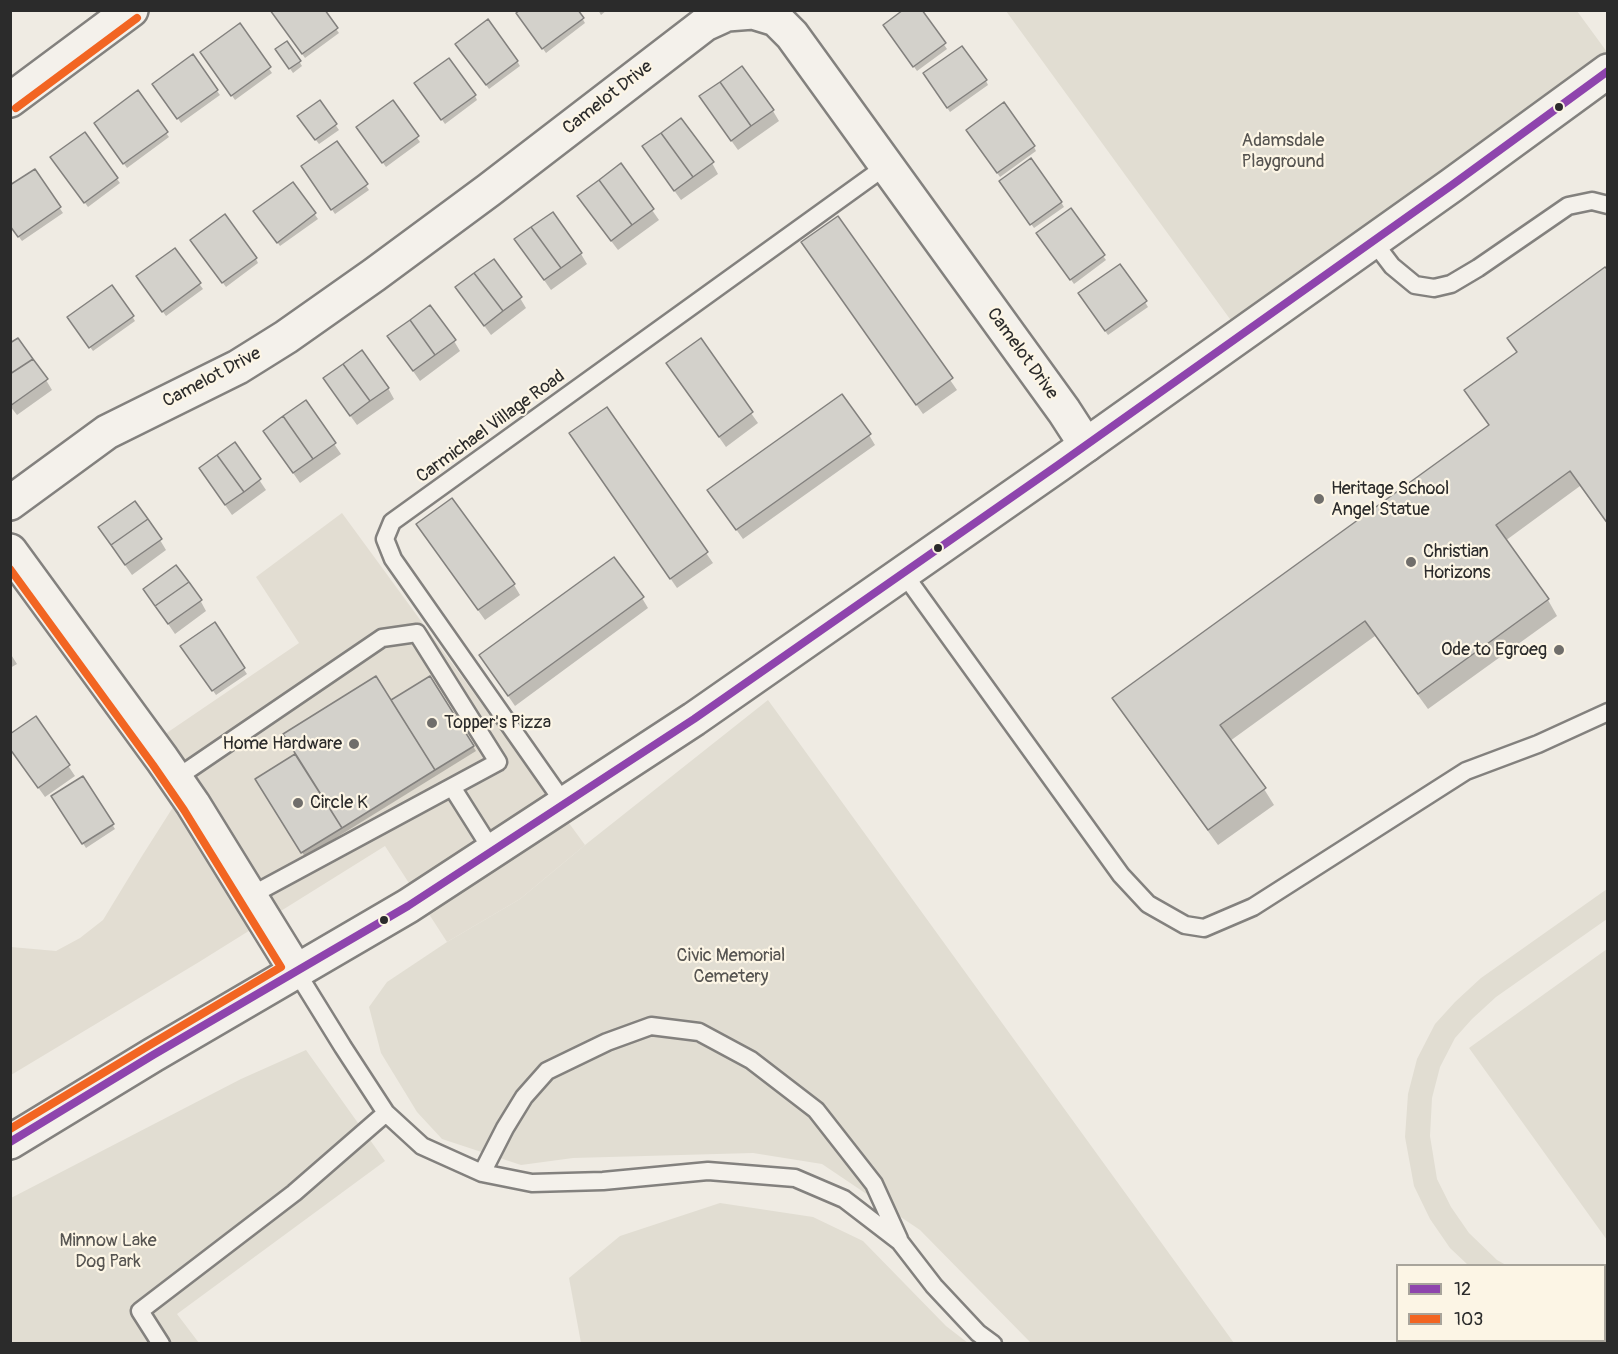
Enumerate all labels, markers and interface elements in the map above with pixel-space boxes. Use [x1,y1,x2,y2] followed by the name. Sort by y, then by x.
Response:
[559,56,657,140] street label: Camelot Drive
[1553,101,1565,113] unlabelled marker
[1241,130,1325,172] park label: Adamsdale Playground
[982,304,1062,404] street label: Camelot Drive
[159,343,265,413] street label: Camelot Drive
[413,366,569,488] street label: Carmichael Village Road
[1331,478,1449,520] place label: Heritage School Angel Statue
[1312,492,1326,506] marker: Heritage School Angel Statue
[1423,541,1490,584] place label: Christian Horizons
[932,542,944,554] unlabelled marker
[1404,555,1418,569] marker: Christian Horizons
[1441,639,1547,661] place label: Ode to Egroeg
[1552,643,1566,657] marker: Ode to Egroeg
[444,712,551,734] place label: Topper's Pizza
[425,716,439,730] marker: Topper's Pizza
[223,733,342,755] place label: Home Hardware
[347,737,361,751] marker: Home Hardware
[310,792,368,814] place label: Circle K
[291,796,305,810] marker: Circle K
[378,914,390,926] unlabelled marker
[677,945,785,988] park label: Civic Memorial Cemetery
[59,1230,157,1272] park label: Minnow Lake Dog Park
[1396,1264,1606,1342] legend
[1454,1278,1471,1301] text: 12
[1454,1308,1483,1331] text: 103

